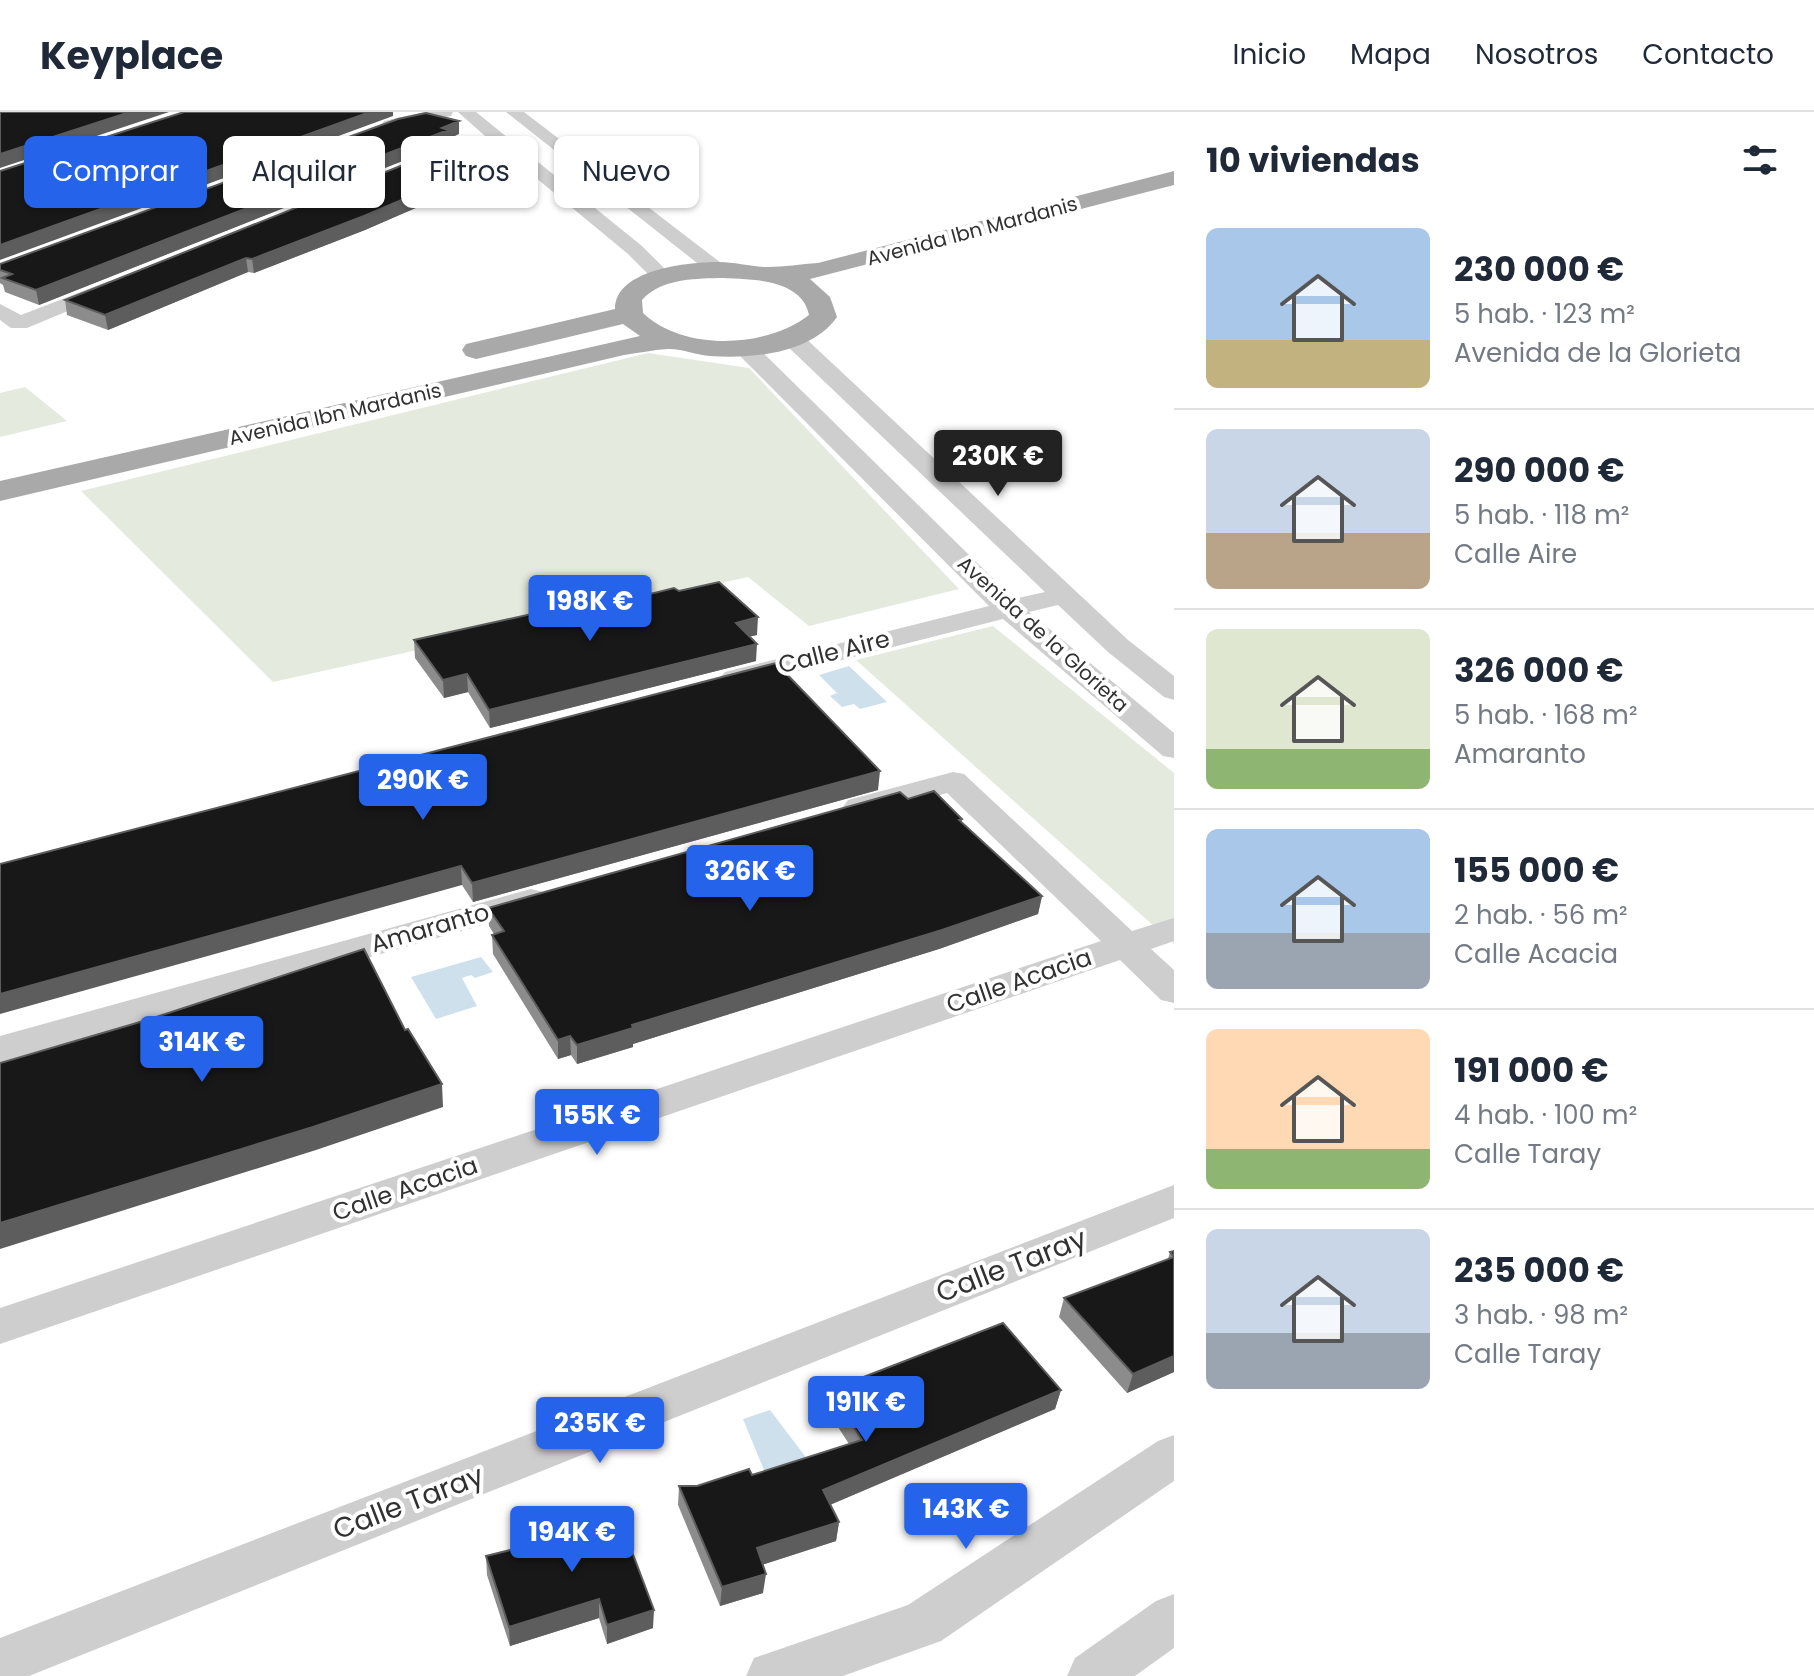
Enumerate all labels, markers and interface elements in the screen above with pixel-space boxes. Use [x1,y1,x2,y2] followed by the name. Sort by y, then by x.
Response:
[40,29,223,82] text: Keyplace
[1233,35,1306,74] text: Inicio
[1350,35,1431,74] text: Mapa
[1475,35,1598,74] text: Nosotros
[1642,35,1774,74] text: Contacto
[24,136,207,208] chip: Comprar
[223,136,385,208] chip: Alquilar
[401,136,538,208] chip: Filtros
[554,136,699,208] chip: Nuevo
[1206,136,1420,184] text: 10 viviendas
[1738,138,1782,182] icon: filters
[863,189,1081,273] street label: Avenida Ibn Mardanis
[1454,245,1624,293] text: 230 000 €
[1270,260,1366,356] icon: home
[1454,296,1635,332] text: 5 hab. · 123 m²
[1454,335,1741,371] text: Avenida de la Glorieta
[226,376,444,452] street label: Avenida Ibn Mardanis
[933,430,1063,498] pin: 230K €
[952,438,1044,474] text: 230K €
[1454,446,1624,494] text: 290 000 €
[1270,461,1366,557] icon: home
[1454,497,1629,533] text: 5 hab. · 118 m²
[1454,536,1577,572] text: Calle Aire
[951,550,1135,718] street label: Avenida de la Glorieta
[525,575,655,643] pin: 198K €
[547,583,633,619] text: 198K €
[775,622,893,681] street label: Calle Aire
[1454,646,1624,694] text: 326 000 €
[1270,661,1366,757] icon: home
[1454,697,1637,733] text: 5 hab. · 168 m²
[1454,736,1586,772] text: Amaranto
[358,754,488,822] pin: 290K €
[377,762,469,798] text: 290K €
[685,845,815,913] pin: 326K €
[1454,846,1619,894] text: 155 000 €
[704,853,796,889] text: 326K €
[1270,861,1366,957] icon: home
[367,895,493,960] street label: Amaranto
[1454,897,1628,933] text: 2 hab. · 56 m²
[1454,936,1618,972] text: Calle Acacia
[942,940,1096,1021] street label: Calle Acacia
[137,1016,267,1084] pin: 314K €
[158,1024,246,1060] text: 314K €
[1454,1046,1608,1094] text: 191 000 €
[1270,1061,1366,1157] icon: home
[532,1089,662,1157] pin: 155K €
[553,1097,641,1133] text: 155K €
[1454,1097,1637,1133] text: 4 hab. · 100 m²
[1454,1136,1601,1172] text: Calle Taray
[328,1148,482,1229] street label: Calle Acacia
[930,1219,1092,1312] street label: Calle Taray
[1454,1246,1624,1294] text: 235 000 €
[1270,1261,1366,1357] icon: home
[1454,1297,1628,1333] text: 3 hab. · 98 m²
[1454,1336,1601,1372] text: Calle Taray
[801,1376,931,1444] pin: 191K €
[826,1384,906,1420] text: 191K €
[535,1397,665,1465] pin: 235K €
[554,1405,646,1441] text: 235K €
[327,1456,489,1549] street label: Calle Taray
[901,1483,1031,1551] pin: 143K €
[922,1491,1010,1527] text: 143K €
[507,1506,637,1574] pin: 194K €
[528,1514,616,1550] text: 194K €

